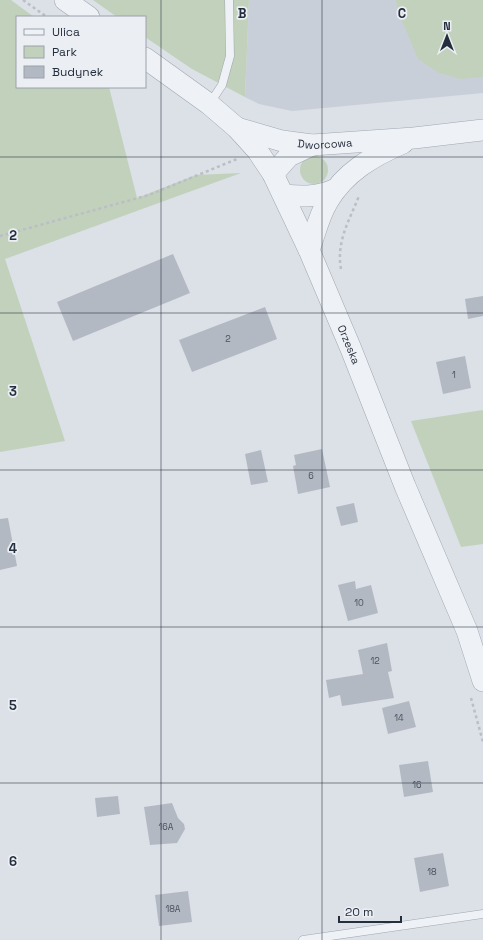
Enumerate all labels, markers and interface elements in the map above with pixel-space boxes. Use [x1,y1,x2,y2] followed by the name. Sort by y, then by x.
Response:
[238,5,247,22] text: B
[398,5,406,22] text: C
[16,16,146,88] legend
[427,16,467,56] north arrow
[443,19,451,33] text: N
[52,24,80,40] text: Ulica
[52,44,77,60] text: Park
[52,64,104,80] text: Budynek
[297,135,353,152] street label: Dworcowa
[9,227,17,244] text: 2
[335,323,364,367] street label: Orzeska
[225,333,231,345] house number: 2
[452,369,456,381] house number: 1
[9,383,17,400] text: 3
[308,470,314,482] house number: 6
[9,540,17,557] text: 4
[354,597,364,609] house number: 10
[370,655,380,667] house number: 12
[9,697,17,714] text: 5
[394,712,404,724] house number: 14
[412,779,422,791] house number: 16
[159,821,174,833] house number: 16A
[9,853,17,870] text: 6
[427,866,437,878] house number: 18
[339,898,401,924] scale bar
[165,903,181,915] house number: 18A
[345,904,373,920] text: 20 m

